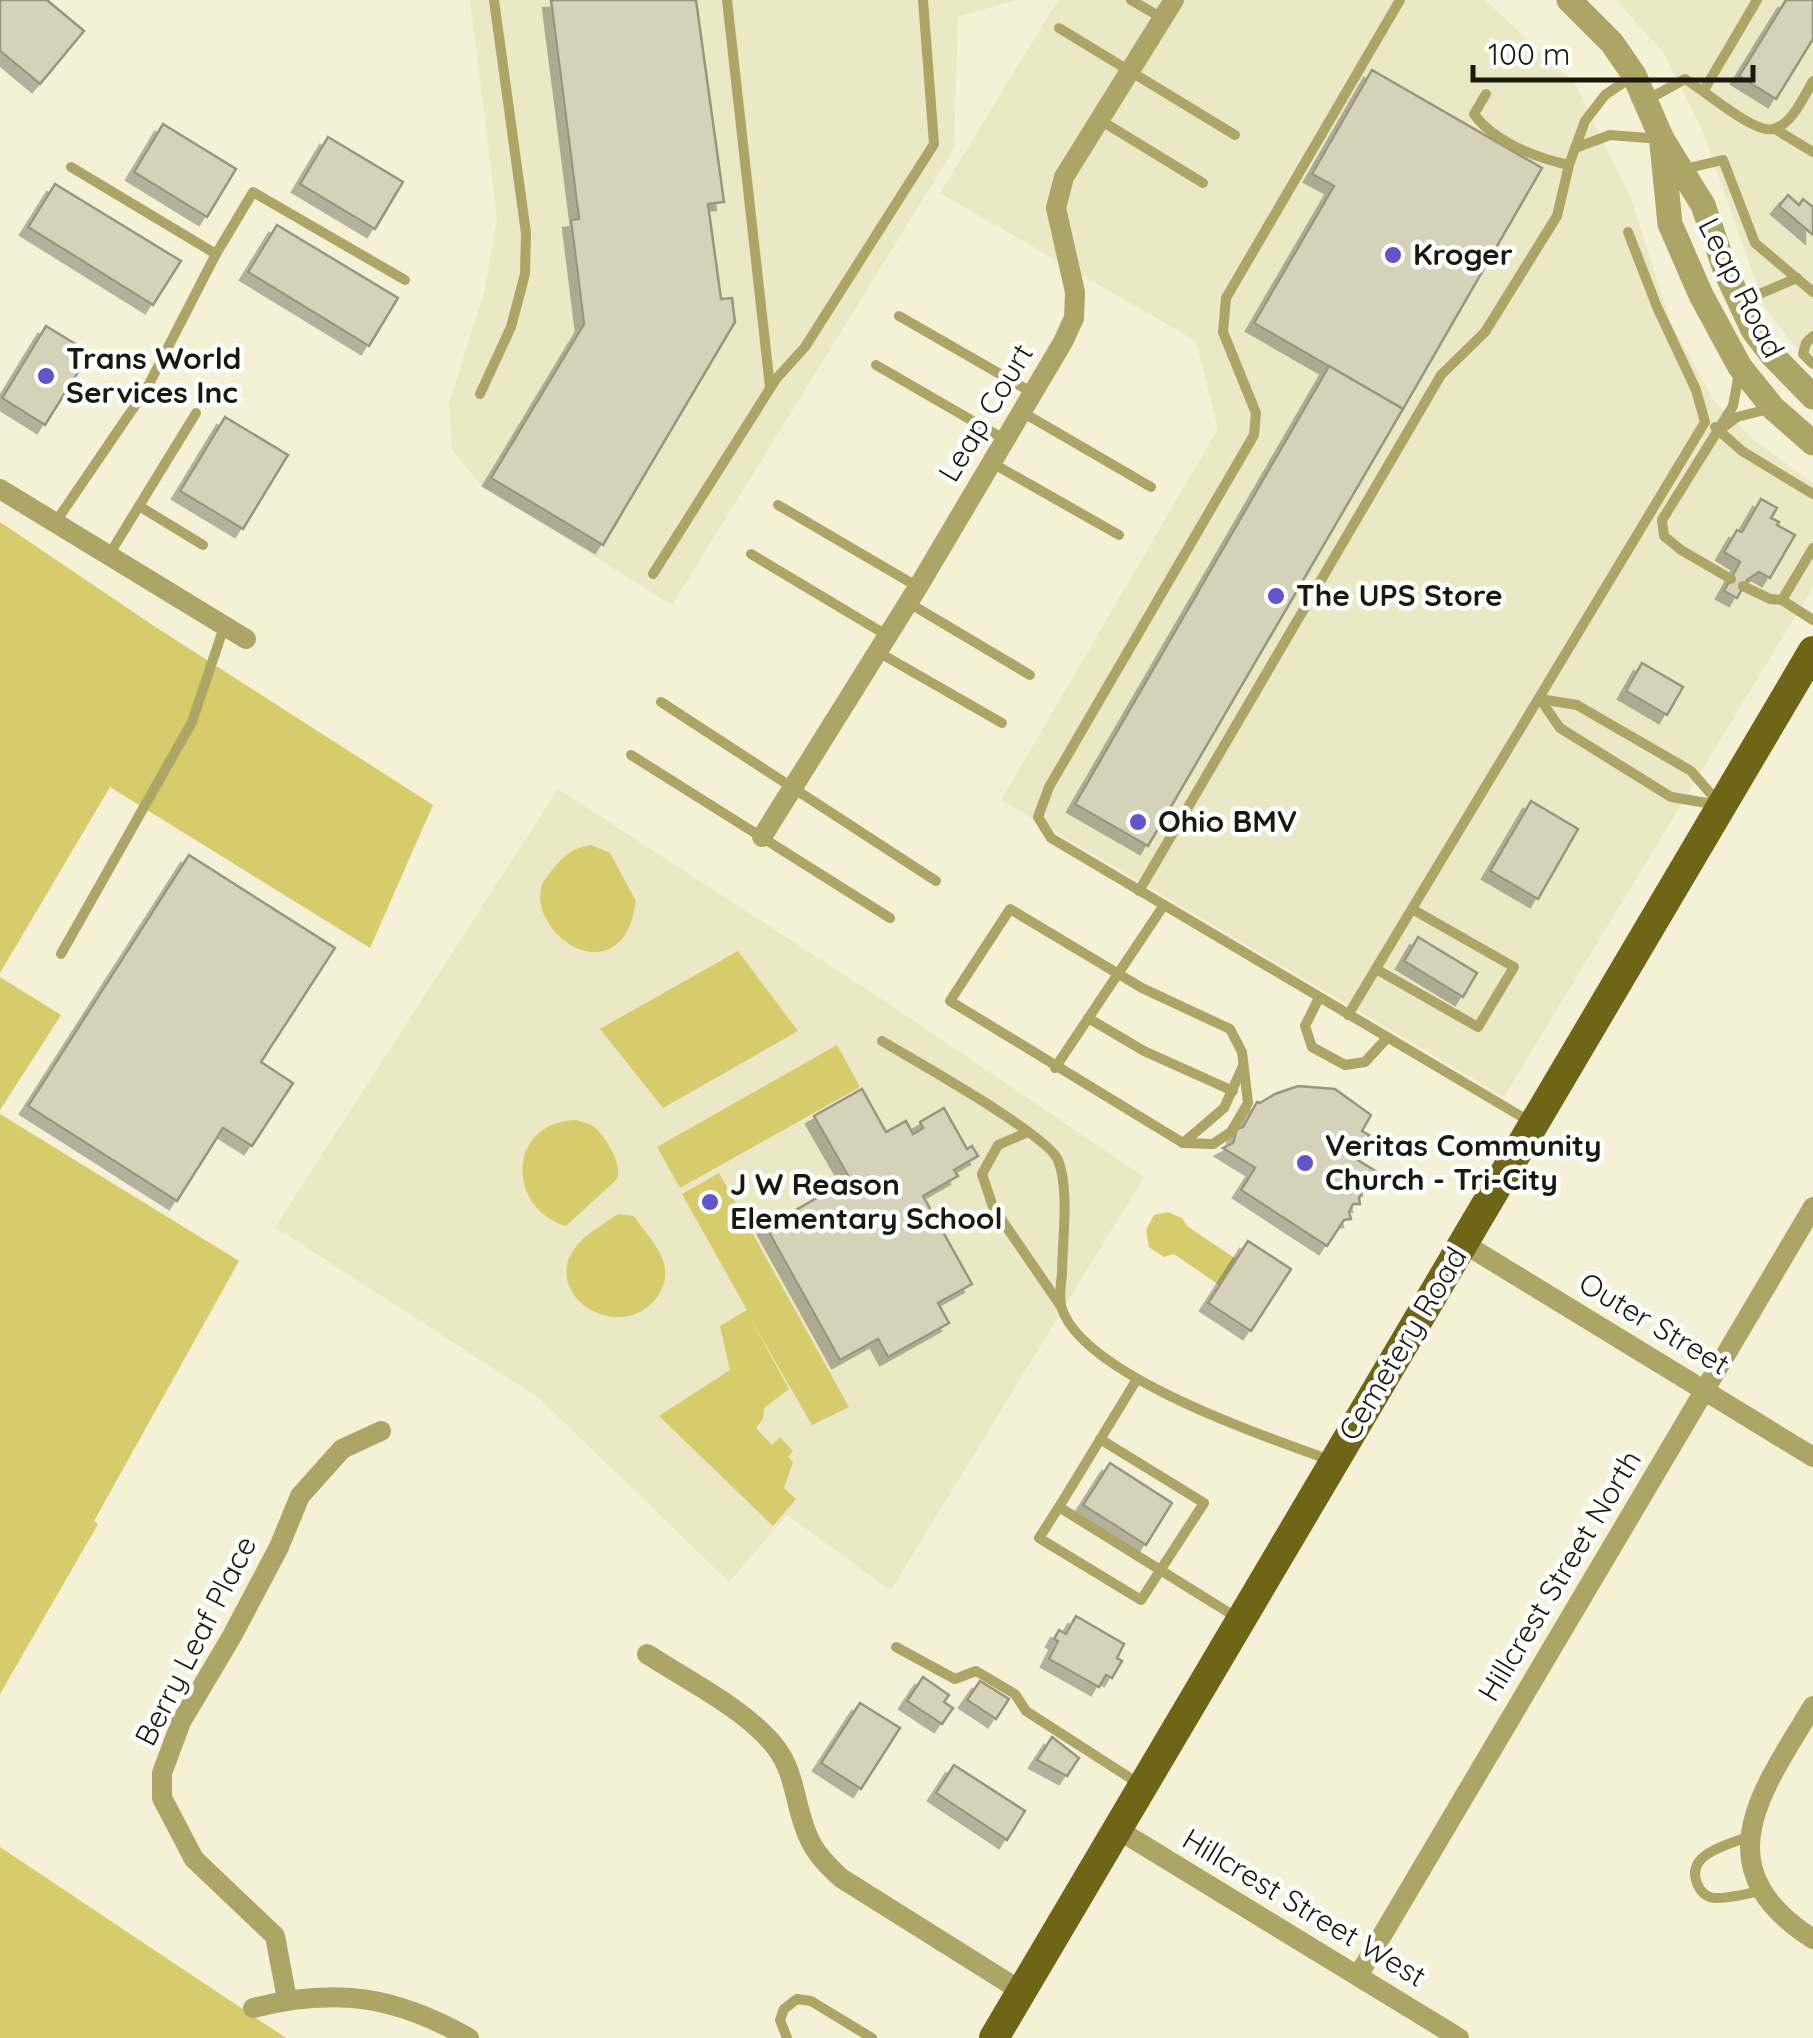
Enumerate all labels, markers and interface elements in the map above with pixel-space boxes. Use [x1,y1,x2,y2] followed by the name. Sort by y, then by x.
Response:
[1473,20,1753,82] scale bar
[1488,35,1570,73] text: 100 m
[1690,211,1793,364] street label: Leap Road
[1413,235,1513,273] place label: Kroger
[1382,244,1404,266] marker: Kroger
[929,337,1041,488] street label: Leap Court
[66,339,241,411] place label: Trans World Services Inc
[35,365,57,387] marker: Trans World Services Inc
[1296,576,1503,614] place label: The UPS Store
[1265,585,1287,607] marker: The UPS Store
[1158,802,1297,840] place label: Ohio BMV
[1127,811,1149,833] marker: Ohio BMV
[1325,1126,1602,1198] place label: Veritas Community Church - Tri-City
[1294,1152,1316,1174] marker: Veritas Community Church - Tri-City
[730,1165,1003,1237] place label: J W Reason Elementary School
[699,1191,721,1213] marker: J W Reason Elementary School
[1329,1240,1475,1447] street label: Cemetery Road
[1572,1263,1737,1383] street label: Outer Street
[1469,1443,1649,1708] street label: Hillcrest Street North
[126,1529,264,1752] street label: Berry Leaf Place
[1176,1819,1433,1995] street label: Hillcrest Street West

